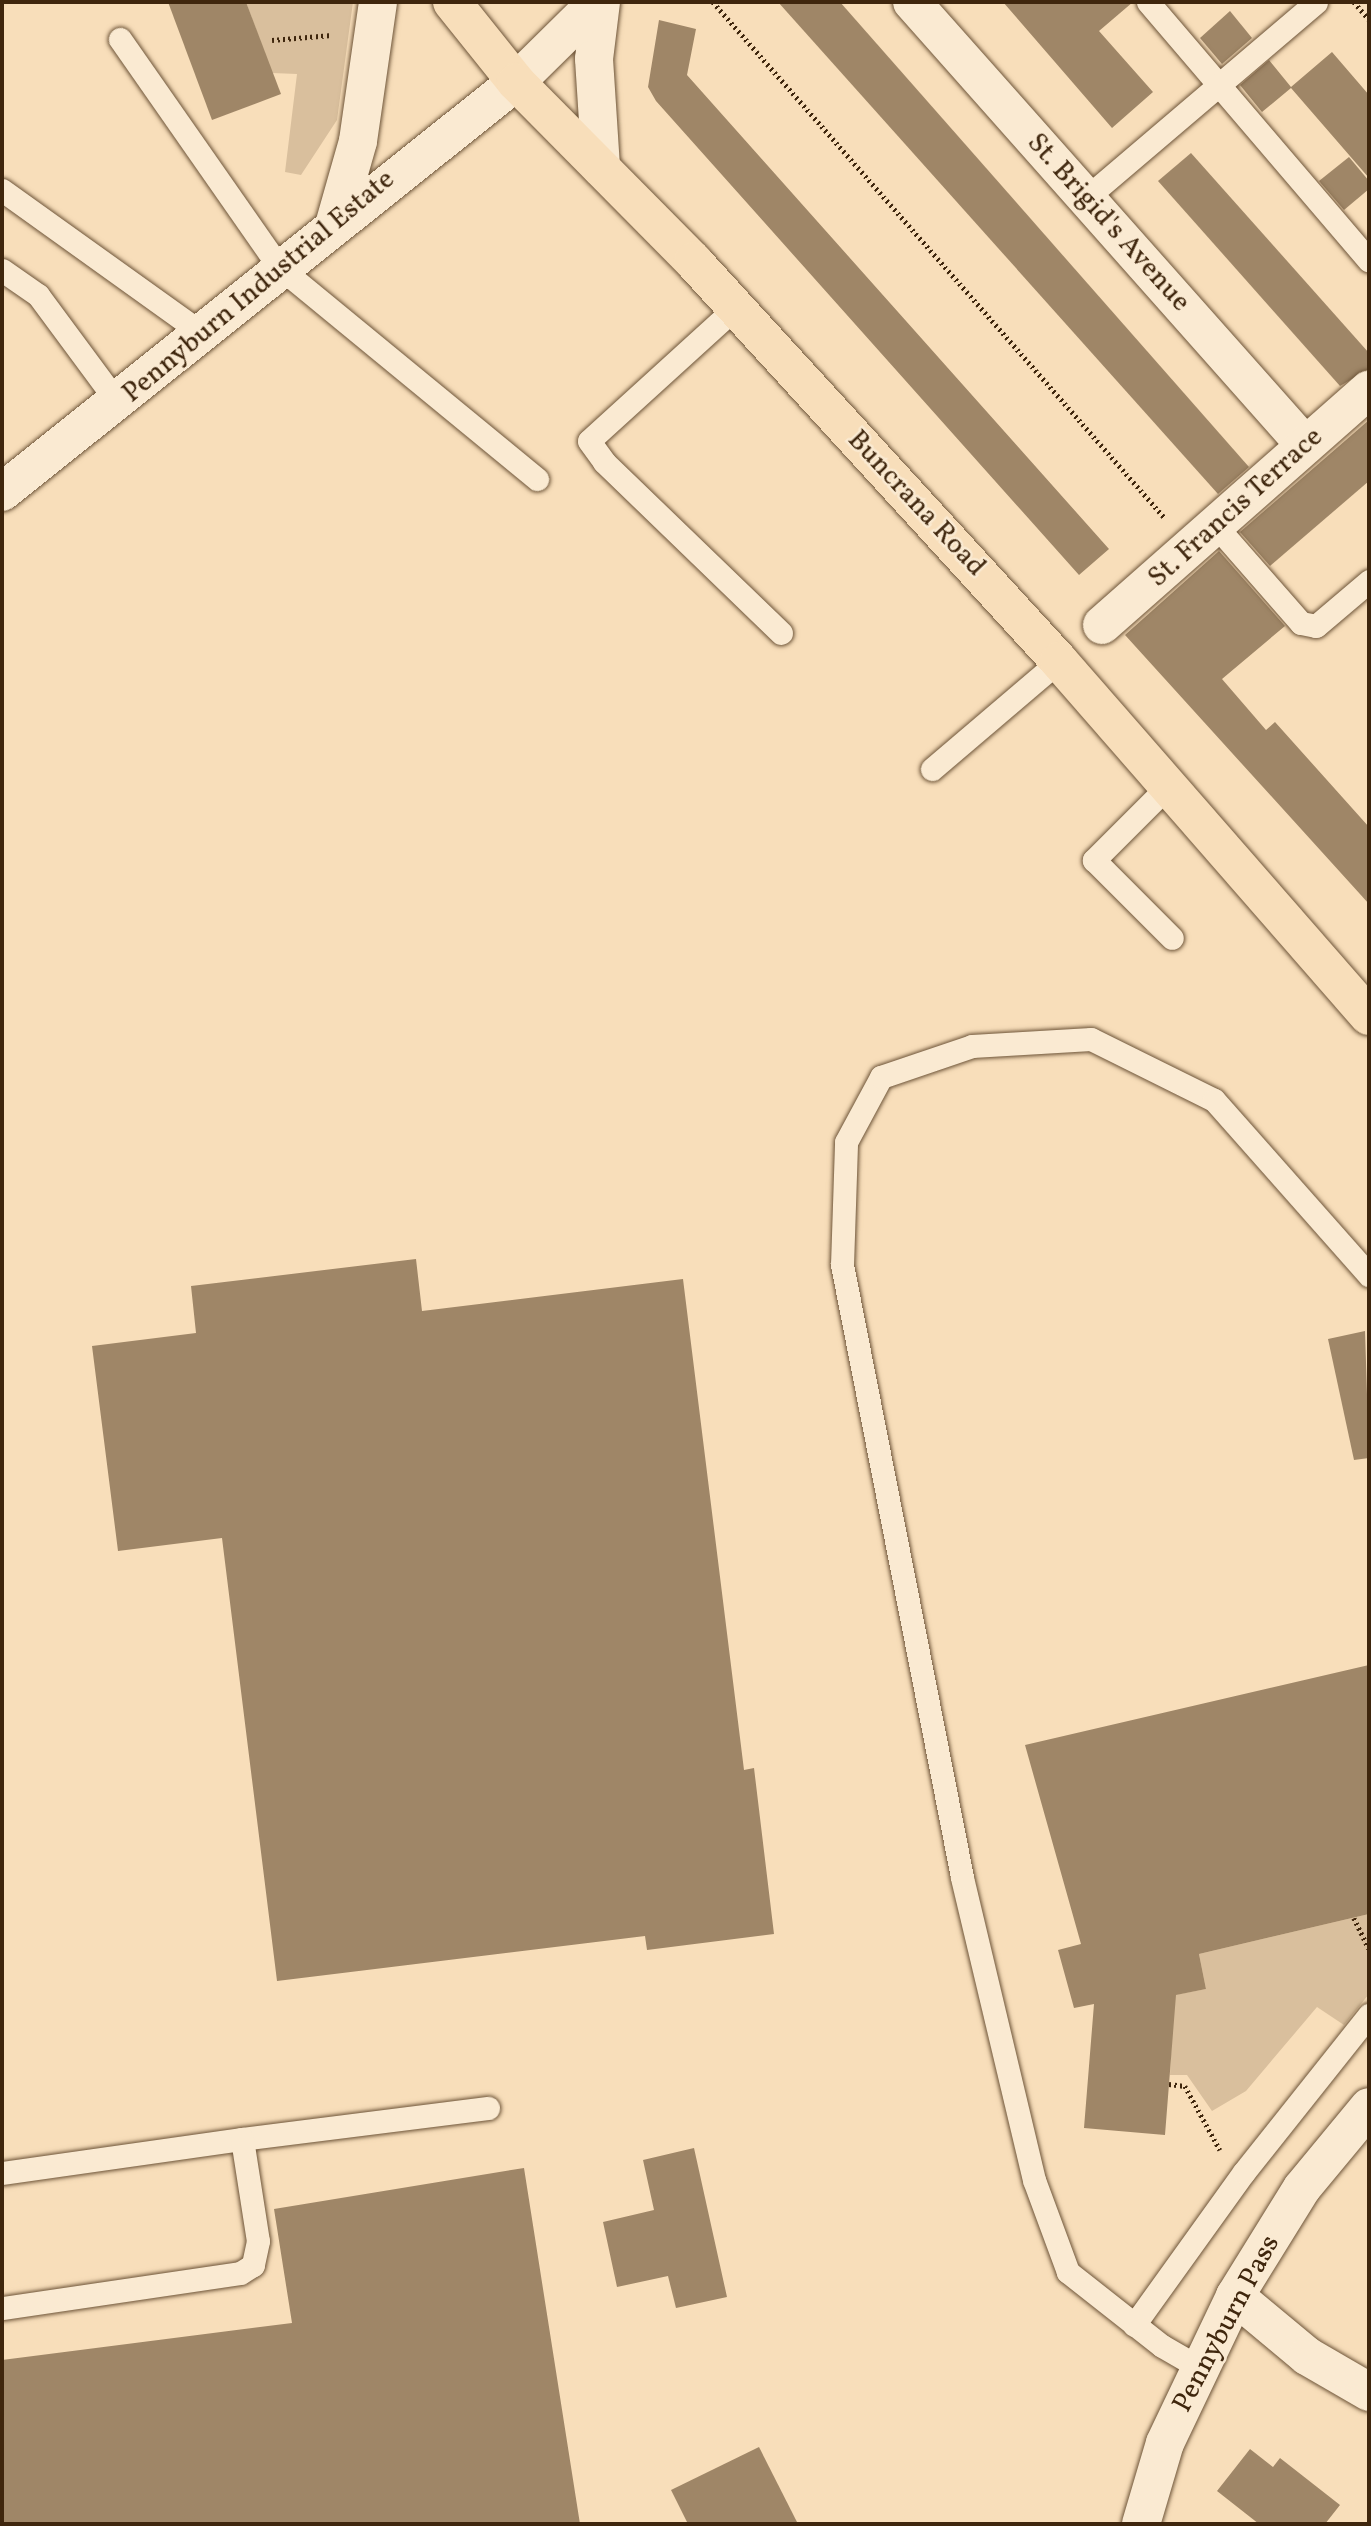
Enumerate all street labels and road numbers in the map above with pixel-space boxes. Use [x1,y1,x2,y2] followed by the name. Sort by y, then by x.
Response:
[1019,127,1197,319] street label: St. Brigid's Avenue
[116,163,402,411] street label: Pennyburn Industrial Estate
[1141,421,1331,595] street label: St. Francis Terrace
[840,424,992,584] street label: Buncrana Road
[1166,2230,1288,2418] street label: Pennyburn Pass

